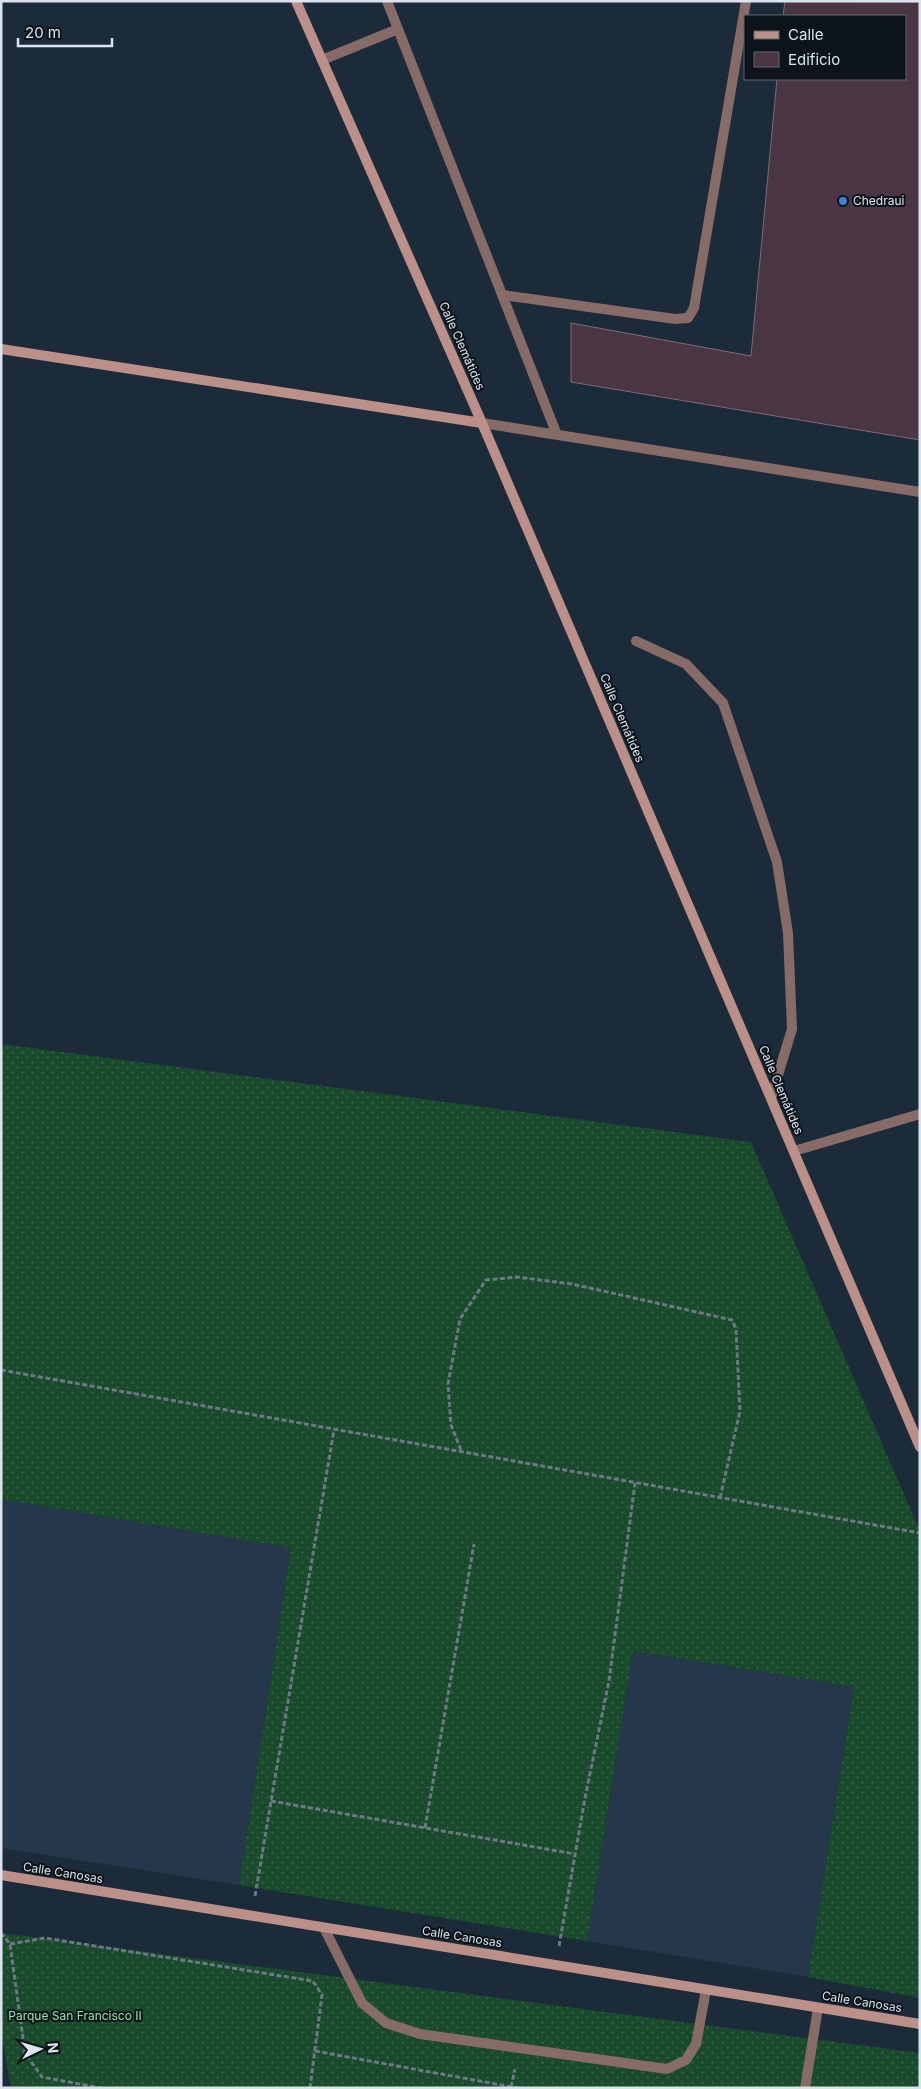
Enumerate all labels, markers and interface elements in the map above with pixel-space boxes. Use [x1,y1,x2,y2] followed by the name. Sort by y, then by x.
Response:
[18,15,111,47] scale bar
[744,15,906,80] legend
[25,23,61,42] text: 20 m
[788,25,823,44] text: Calle
[788,50,840,69] text: Edificio
[853,193,905,208] place label: Chedraui
[837,195,849,207] marker: Chedraui
[436,299,489,392] street label: Calle Clemátides
[597,671,648,765] street label: Calle Clemátides
[756,1043,807,1137] street label: Calle Clemátides
[22,1859,104,1886] street label: Calle Canosas
[421,1923,503,1950] street label: Calle Canosas
[821,1988,903,2015] street label: Calle Canosas
[8,2008,142,2023] park label: Parque San Francisco II
[15,2024,65,2074] north arrow
[45,2042,62,2054] text: N

